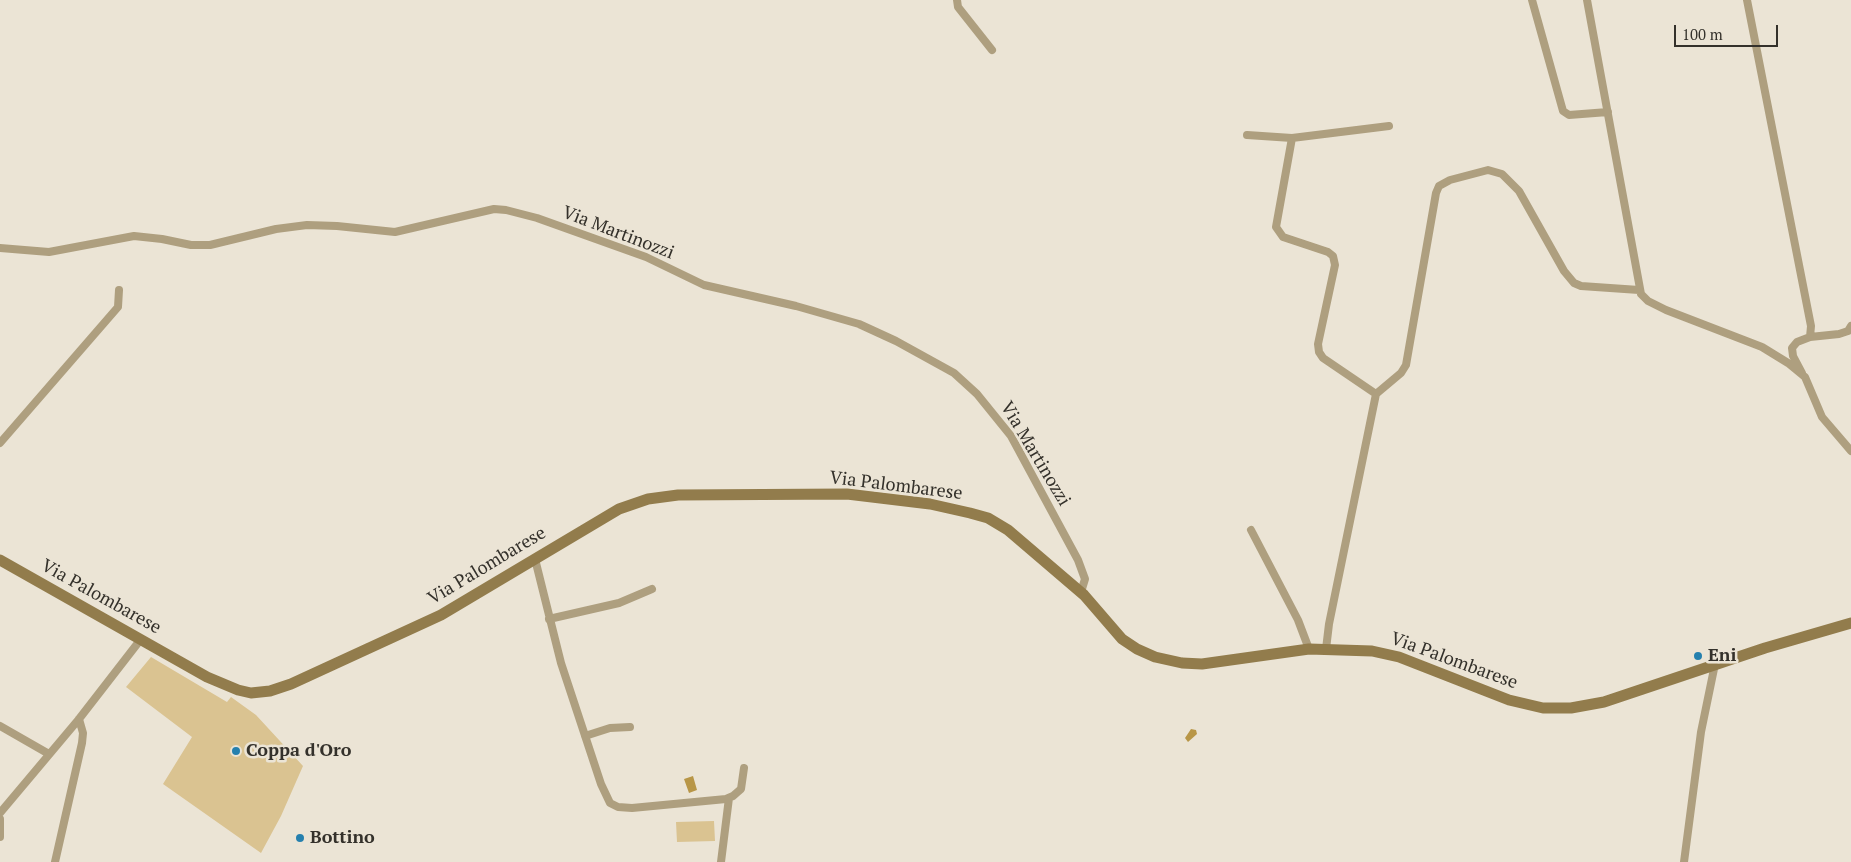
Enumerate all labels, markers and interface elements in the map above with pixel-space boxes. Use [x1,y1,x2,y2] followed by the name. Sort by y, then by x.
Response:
[1676,15,1780,47] scale bar
[1682,24,1723,44] text: 100 m
[559,202,677,264] street label: Via Martinozzi
[995,398,1075,510] street label: Via Martinozzi
[828,467,964,505] street label: Via Palombarese
[424,522,550,610] street label: Via Palombarese
[37,555,165,639] street label: Via Palombarese
[1388,628,1520,694] street label: Via Palombarese
[1708,645,1736,667] place label: Eni
[1692,650,1704,662] marker: Eni
[246,740,352,762] place label: Coppa d'Oro
[230,745,242,757] marker: Coppa d'Oro
[310,827,375,849] place label: Bottino
[294,832,306,844] marker: Bottino

